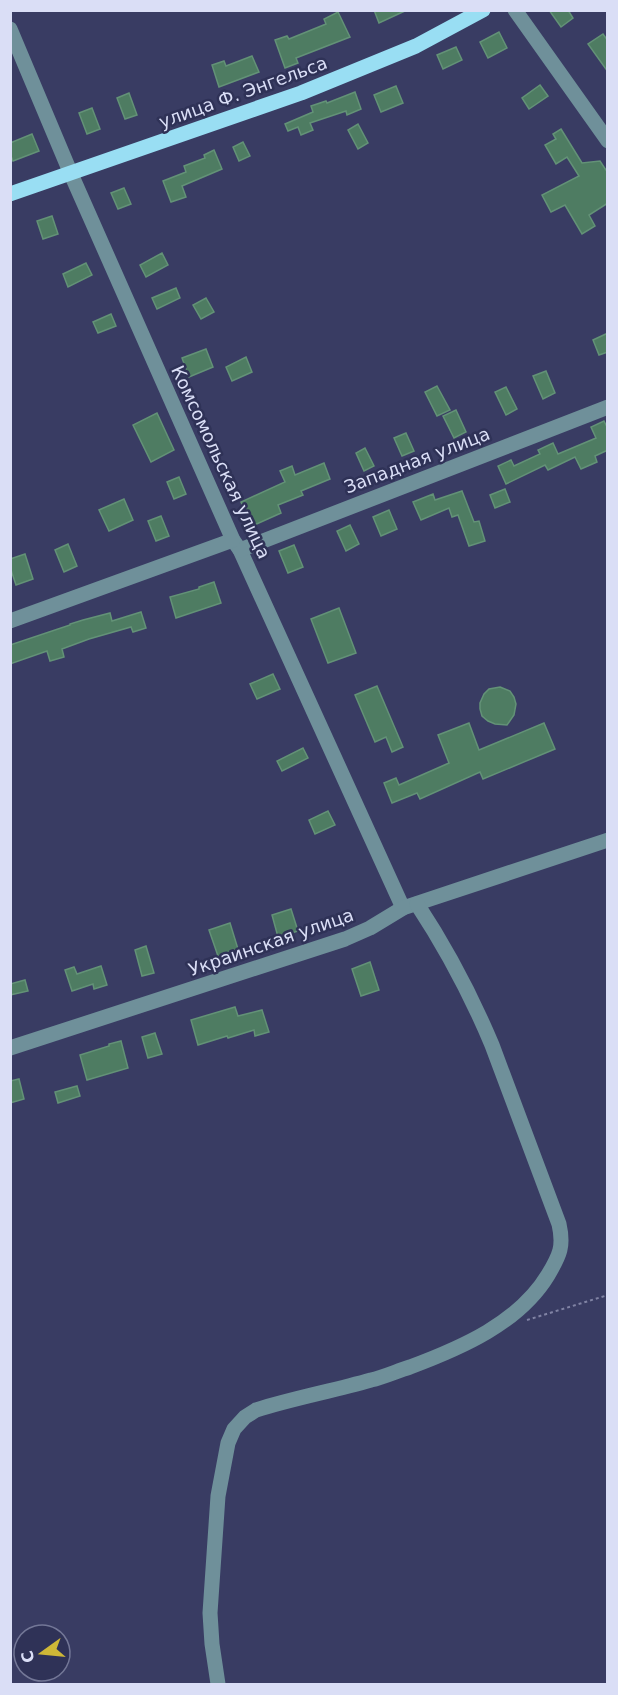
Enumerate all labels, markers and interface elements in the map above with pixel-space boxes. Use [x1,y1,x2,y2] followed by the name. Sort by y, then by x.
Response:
[156,52,330,132] street label: улица Ф. Энгельса
[167,362,275,562] street label: Комсомольская улица
[341,423,493,497] street label: Западная улица
[186,904,356,980] street label: Украинская улица
[12,1623,72,1683] north arrow
[17,1649,39,1665] text: С

